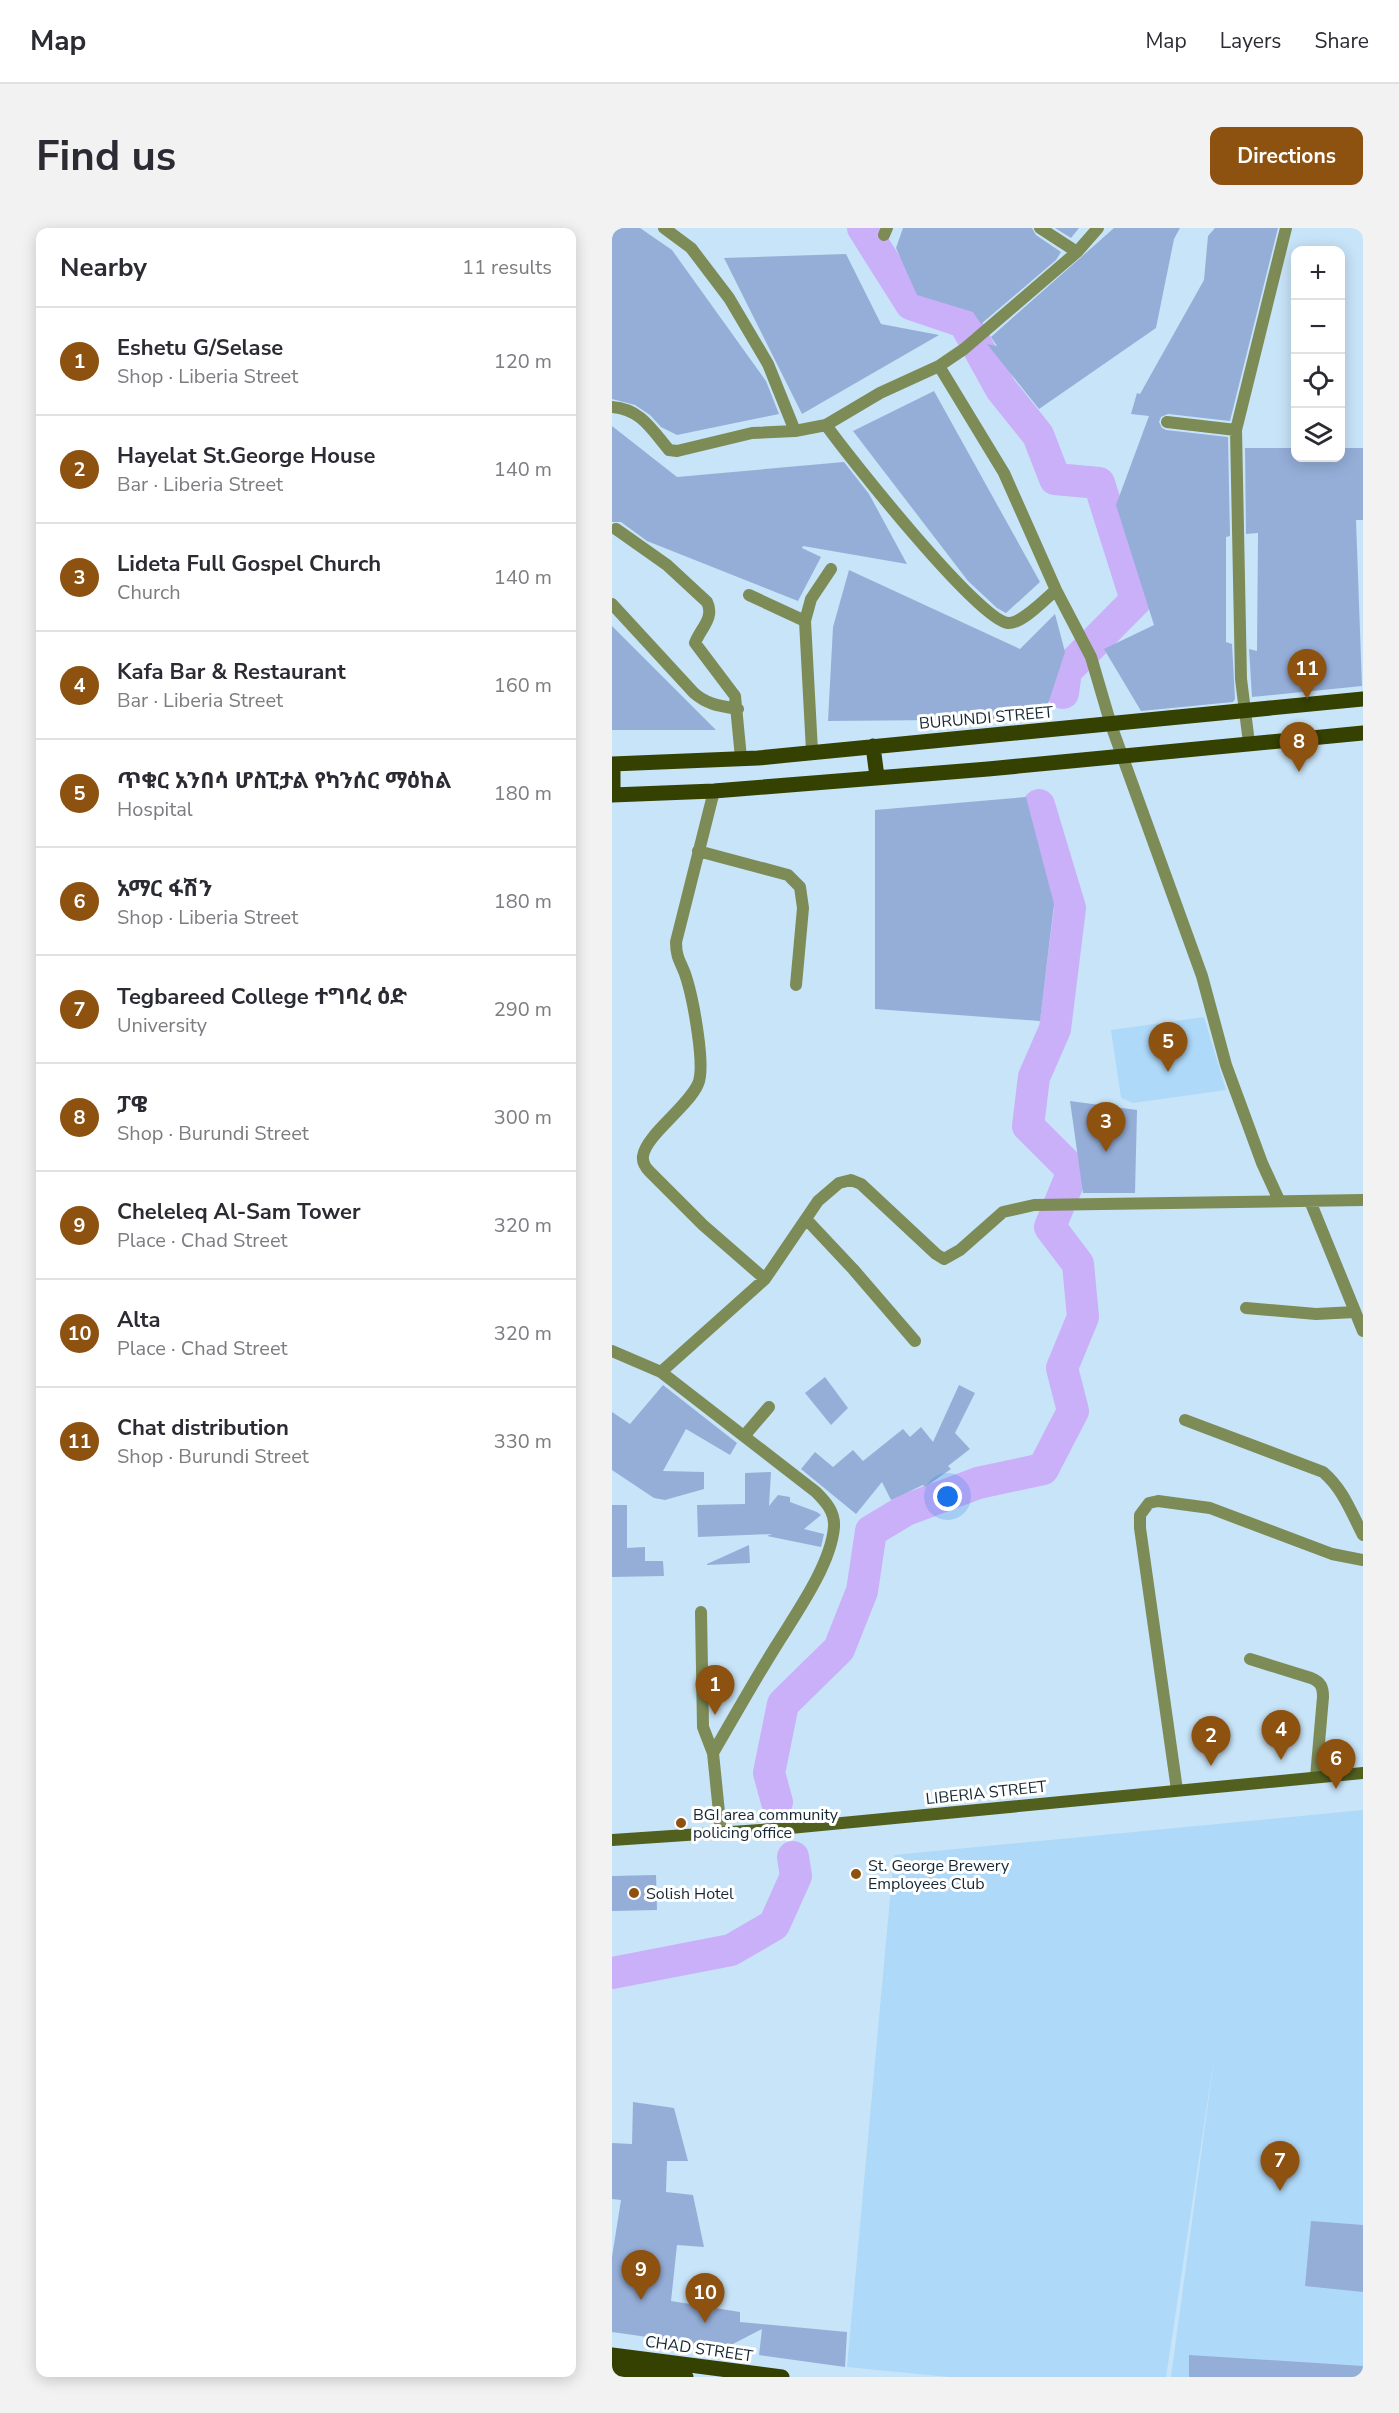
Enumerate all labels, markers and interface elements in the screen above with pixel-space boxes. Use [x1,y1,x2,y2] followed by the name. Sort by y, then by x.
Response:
[30,22,86,60] text: Map
[1145,27,1187,55] text: Map
[1220,27,1281,55] text: Layers
[1314,27,1369,55] text: Share
[1210,127,1363,185] button: Directions
[36,128,176,185] text: Find us
[1291,246,1345,462] map controls
[1291,246,1345,300] button: +
[60,250,147,285] text: Nearby
[462,254,552,281] text: 11 results
[1291,300,1345,354] button: −
[117,333,283,363] text: Eshetu G/Selase
[74,348,86,375] text: 1
[494,348,552,375] text: 120 m
[1291,354,1345,408] button: locate
[117,363,298,390] text: Shop · Liberia Street
[1291,408,1345,462] button: layers
[117,441,375,471] text: Hayelat St.George House
[74,456,86,483] text: 2
[494,456,552,483] text: 140 m
[117,471,283,498] text: Bar · Liberia Street
[117,549,381,579] text: Lideta Full Gospel Church
[74,564,86,591] text: 3
[494,564,552,591] text: 140 m
[117,579,181,606] text: Church
[1288,650,1326,699] pin: 11
[117,657,346,687] text: Kafa Bar & Restaurant
[74,672,86,699] text: 4
[494,672,552,699] text: 160 m
[117,687,283,714] text: Bar · Liberia Street
[918,701,1055,735] street label: BURUNDI STREET
[1280,722,1318,772] pin: 8
[117,766,451,796] text: ጥቁር አንበሳ ሆስፒታል የካንሰር ማዕከል
[74,780,86,807] text: 5
[494,780,552,807] text: 180 m
[117,796,193,823] text: Hospital
[117,874,212,904] text: አማር ፋሽን
[74,888,86,915] text: 6
[494,888,552,915] text: 180 m
[117,904,298,931] text: Shop · Liberia Street
[117,982,407,1012] text: Tegbareed College ተግባረ ዕድ
[74,996,86,1023] text: 7
[494,996,552,1023] text: 290 m
[117,1012,207,1039] text: University
[1148,1022,1188,1072] pin: 5
[117,1090,148,1120] text: ፓዌ
[1086,1102,1126,1152] pin: 3
[74,1104,86,1131] text: 8
[494,1104,552,1131] text: 300 m
[117,1120,309,1147] text: Shop · Burundi Street
[117,1197,361,1227] text: Cheleleq Al-Sam Tower
[74,1212,86,1239] text: 9
[494,1212,552,1239] text: 320 m
[117,1227,288,1254] text: Place · Chad Street
[117,1305,161,1335] text: Alta
[68,1320,92,1347] text: 10
[494,1320,552,1347] text: 320 m
[117,1335,288,1362] text: Place · Chad Street
[117,1413,289,1443] text: Chat distribution
[68,1428,92,1455] text: 11
[494,1428,552,1455] text: 330 m
[117,1443,309,1470] text: Shop · Burundi Street
[933,1482,962,1511] your location
[696,1666,734,1715] pin: 1
[1262,1710,1300,1760] pin: 4
[1192,1716,1230,1766] pin: 2
[1316,1740,1356,1789] pin: 6
[925,1776,1048,1810] street label: LIBERIA STREET
[693,1804,839,1844] place label: BGI area community policing office
[674,1816,688,1830] marker: BGI area community policing office
[868,1855,1010,1895] place label: St. George Brewery Employees Club
[849,1867,863,1881] marker: St. George Brewery Employees Club
[646,1883,734,1905] place label: Solish Hotel
[627,1886,641,1900] marker: Solish Hotel
[1260,2142,1300,2191] pin: 7
[621,2250,660,2300] pin: 9
[686,2274,724,2323] pin: 10
[644,2331,755,2367] street label: CHAD STREET

